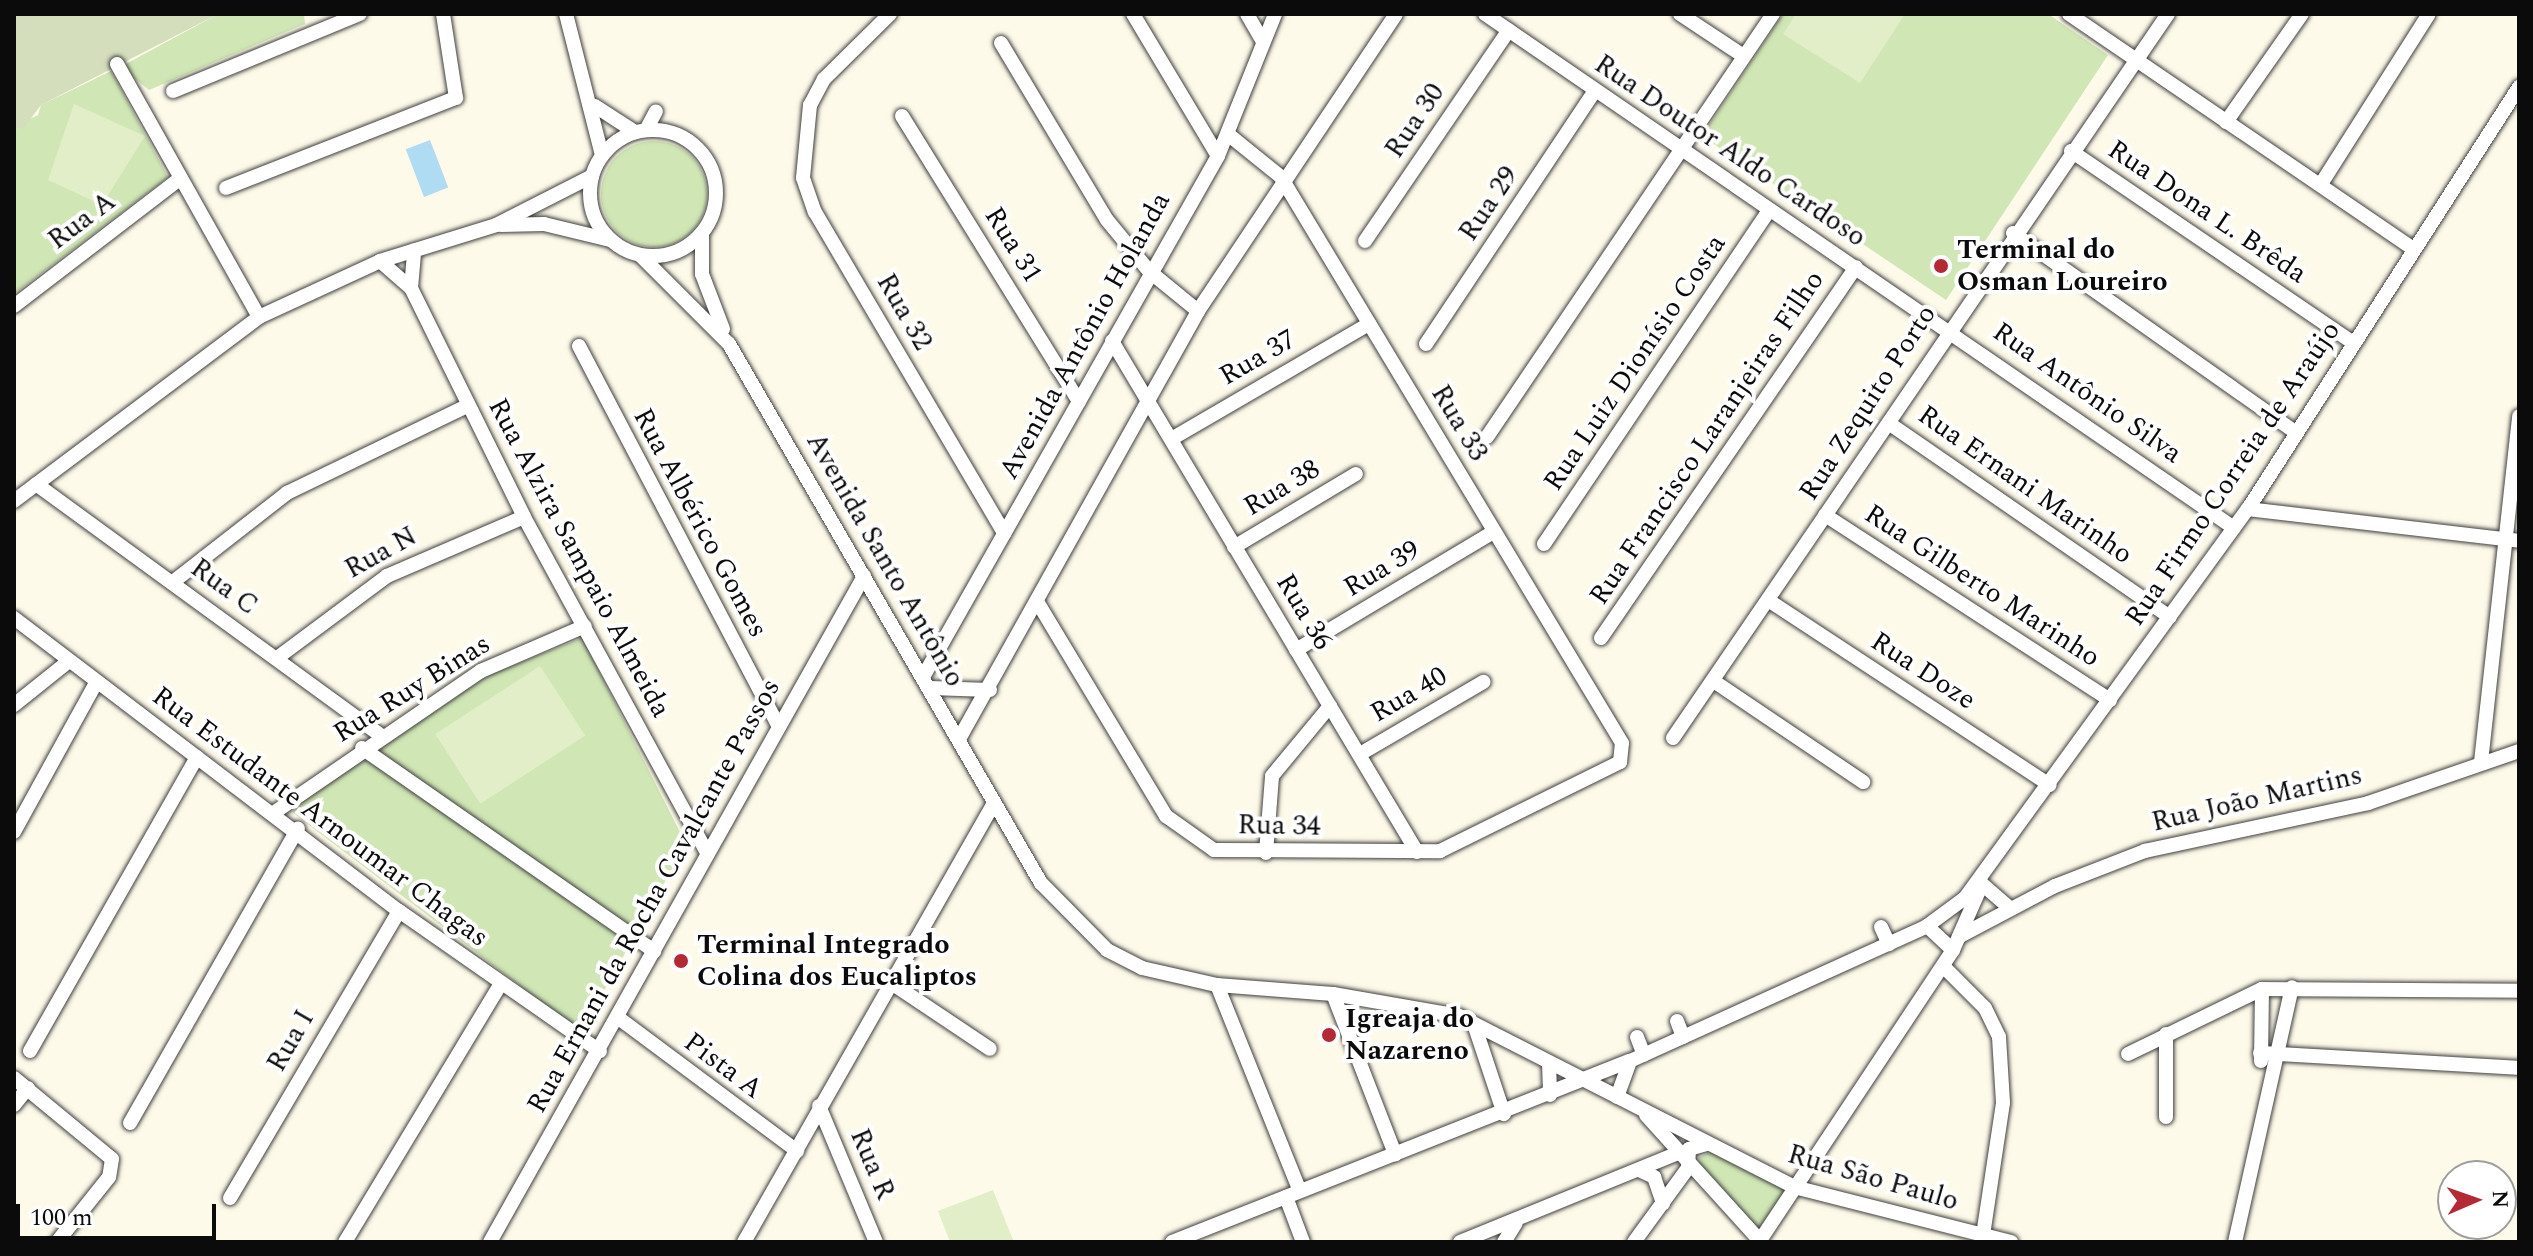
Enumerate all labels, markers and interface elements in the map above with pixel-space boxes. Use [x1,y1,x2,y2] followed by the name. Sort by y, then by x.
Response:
[1588,47,1872,255] street label: Rua Doutor Aldo Cardoso
[1378,77,1452,165] street label: Rua 30
[2101,133,2313,291] street label: Rua Dona L. Brêda
[1452,160,1526,248] street label: Rua 29
[42,185,122,257] street label: Rua A
[992,187,1178,485] street label: Avenida Antônio Holanda
[977,201,1049,289] street label: Rua 31
[1537,228,1733,498] street label: Rua Luiz Dionísio Costa
[1957,233,2168,299] place label: Terminal do Osman Loureiro
[1932,257,1950,275] marker: Terminal do Osman Loureiro
[1582,265,1832,611] street label: Rua Francisco Laranjeiras Filho
[869,268,939,356] street label: Rua 32
[1792,299,1944,507] street label: Rua Zequito Porto
[1986,315,2188,471] street label: Rua Antônio Silva
[2118,315,2348,633] street label: Rua Firmo Correia de Araújo
[1214,323,1302,393] street label: Rua 37
[1423,379,1495,467] street label: Rua 33
[480,393,678,723] street label: Rua Alzira Sampaio Almeida
[1911,398,2139,572] street label: Rua Ernani Marinho
[625,403,775,643] street label: Rua Albérico Gomes
[798,427,972,693] street label: Avenida Santo Antônio
[1238,452,1326,524] street label: Rua 38
[1858,497,2106,675] street label: Rua Gilberto Marinho
[339,520,423,586] street label: Rua N
[1338,533,1426,605] street label: Rua 39
[184,551,264,623] street label: Rua C
[1268,568,1340,656] street label: Rua 36
[1864,625,1982,717] street label: Rua Doze
[327,627,497,751] street label: Rua Ruy Binas
[1365,660,1453,730] street label: Rua 40
[520,673,788,1119] street label: Rua Ernani da Rocha Cavalcante Passos
[145,679,495,955] street label: Rua Estudante Arnoumar Chagas
[2148,758,2366,840] street label: Rua João Martins
[1237,808,1321,844] street label: Rua 34
[697,928,977,994] place label: Terminal Integrado Colina dos Eucaliptos
[672,952,690,970] marker: Terminal Integrado Colina dos Eucaliptos
[1345,1002,1474,1068] place label: Igreaja do Nazareno
[260,1004,322,1078] street label: Rua I
[677,1025,769,1107] street label: Pista A
[1320,1026,1338,1044] marker: Igreaja do Nazareno
[842,1124,902,1204] street label: Rua R
[1784,1138,1962,1218] street label: Rua São Paulo
[2437,1160,2517,1240] north arrow
[20,1188,220,1238] scale bar
[2483,1190,2516,1209] text: N
[30,1200,93,1236] text: 100 m

